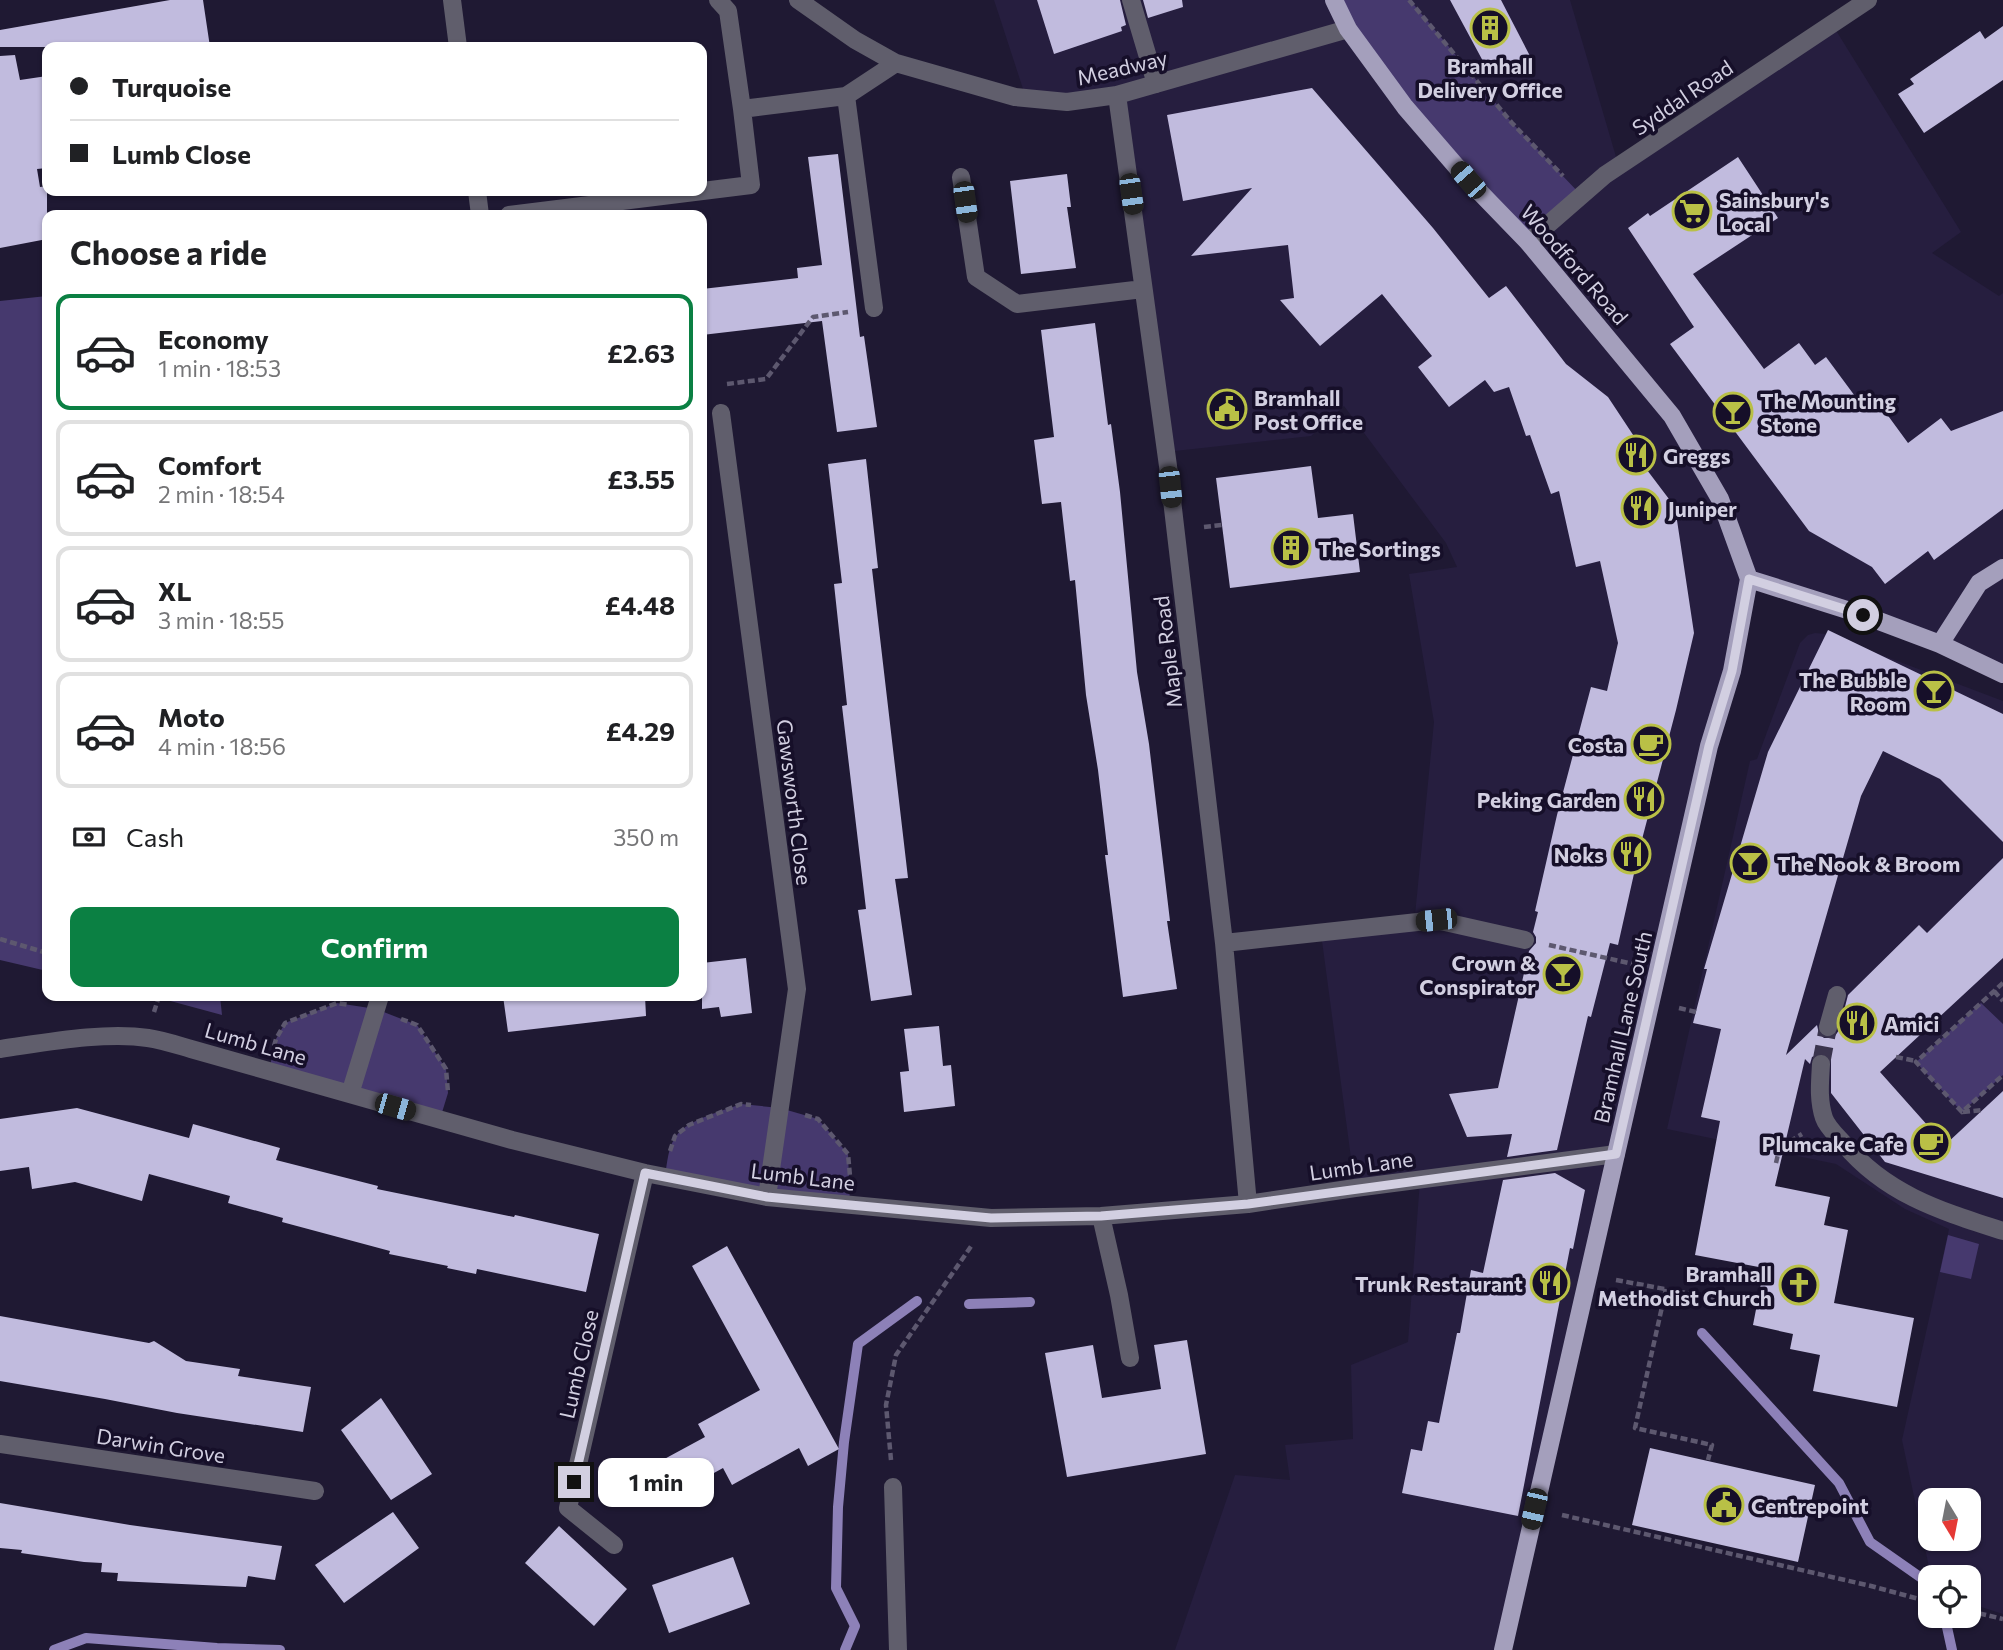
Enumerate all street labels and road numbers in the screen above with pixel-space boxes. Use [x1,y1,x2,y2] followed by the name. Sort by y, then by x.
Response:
[1074,44,1170,90] street label: Meadway
[1627,54,1737,140] street label: Syddal Road
[1516,199,1634,329] street label: Woodford Road
[1148,595,1186,709] street label: Maple Road
[772,718,818,886] street label: Gawsworth Close
[1588,929,1656,1125] street label: Bramhall Lane South
[202,1017,310,1069] street label: Lumb Lane
[1307,1145,1415,1185] street label: Lumb Lane
[750,1157,856,1195] street label: Lumb Lane
[553,1307,603,1421] street label: Lumb Close
[95,1422,227,1468] street label: Darwin Grove

